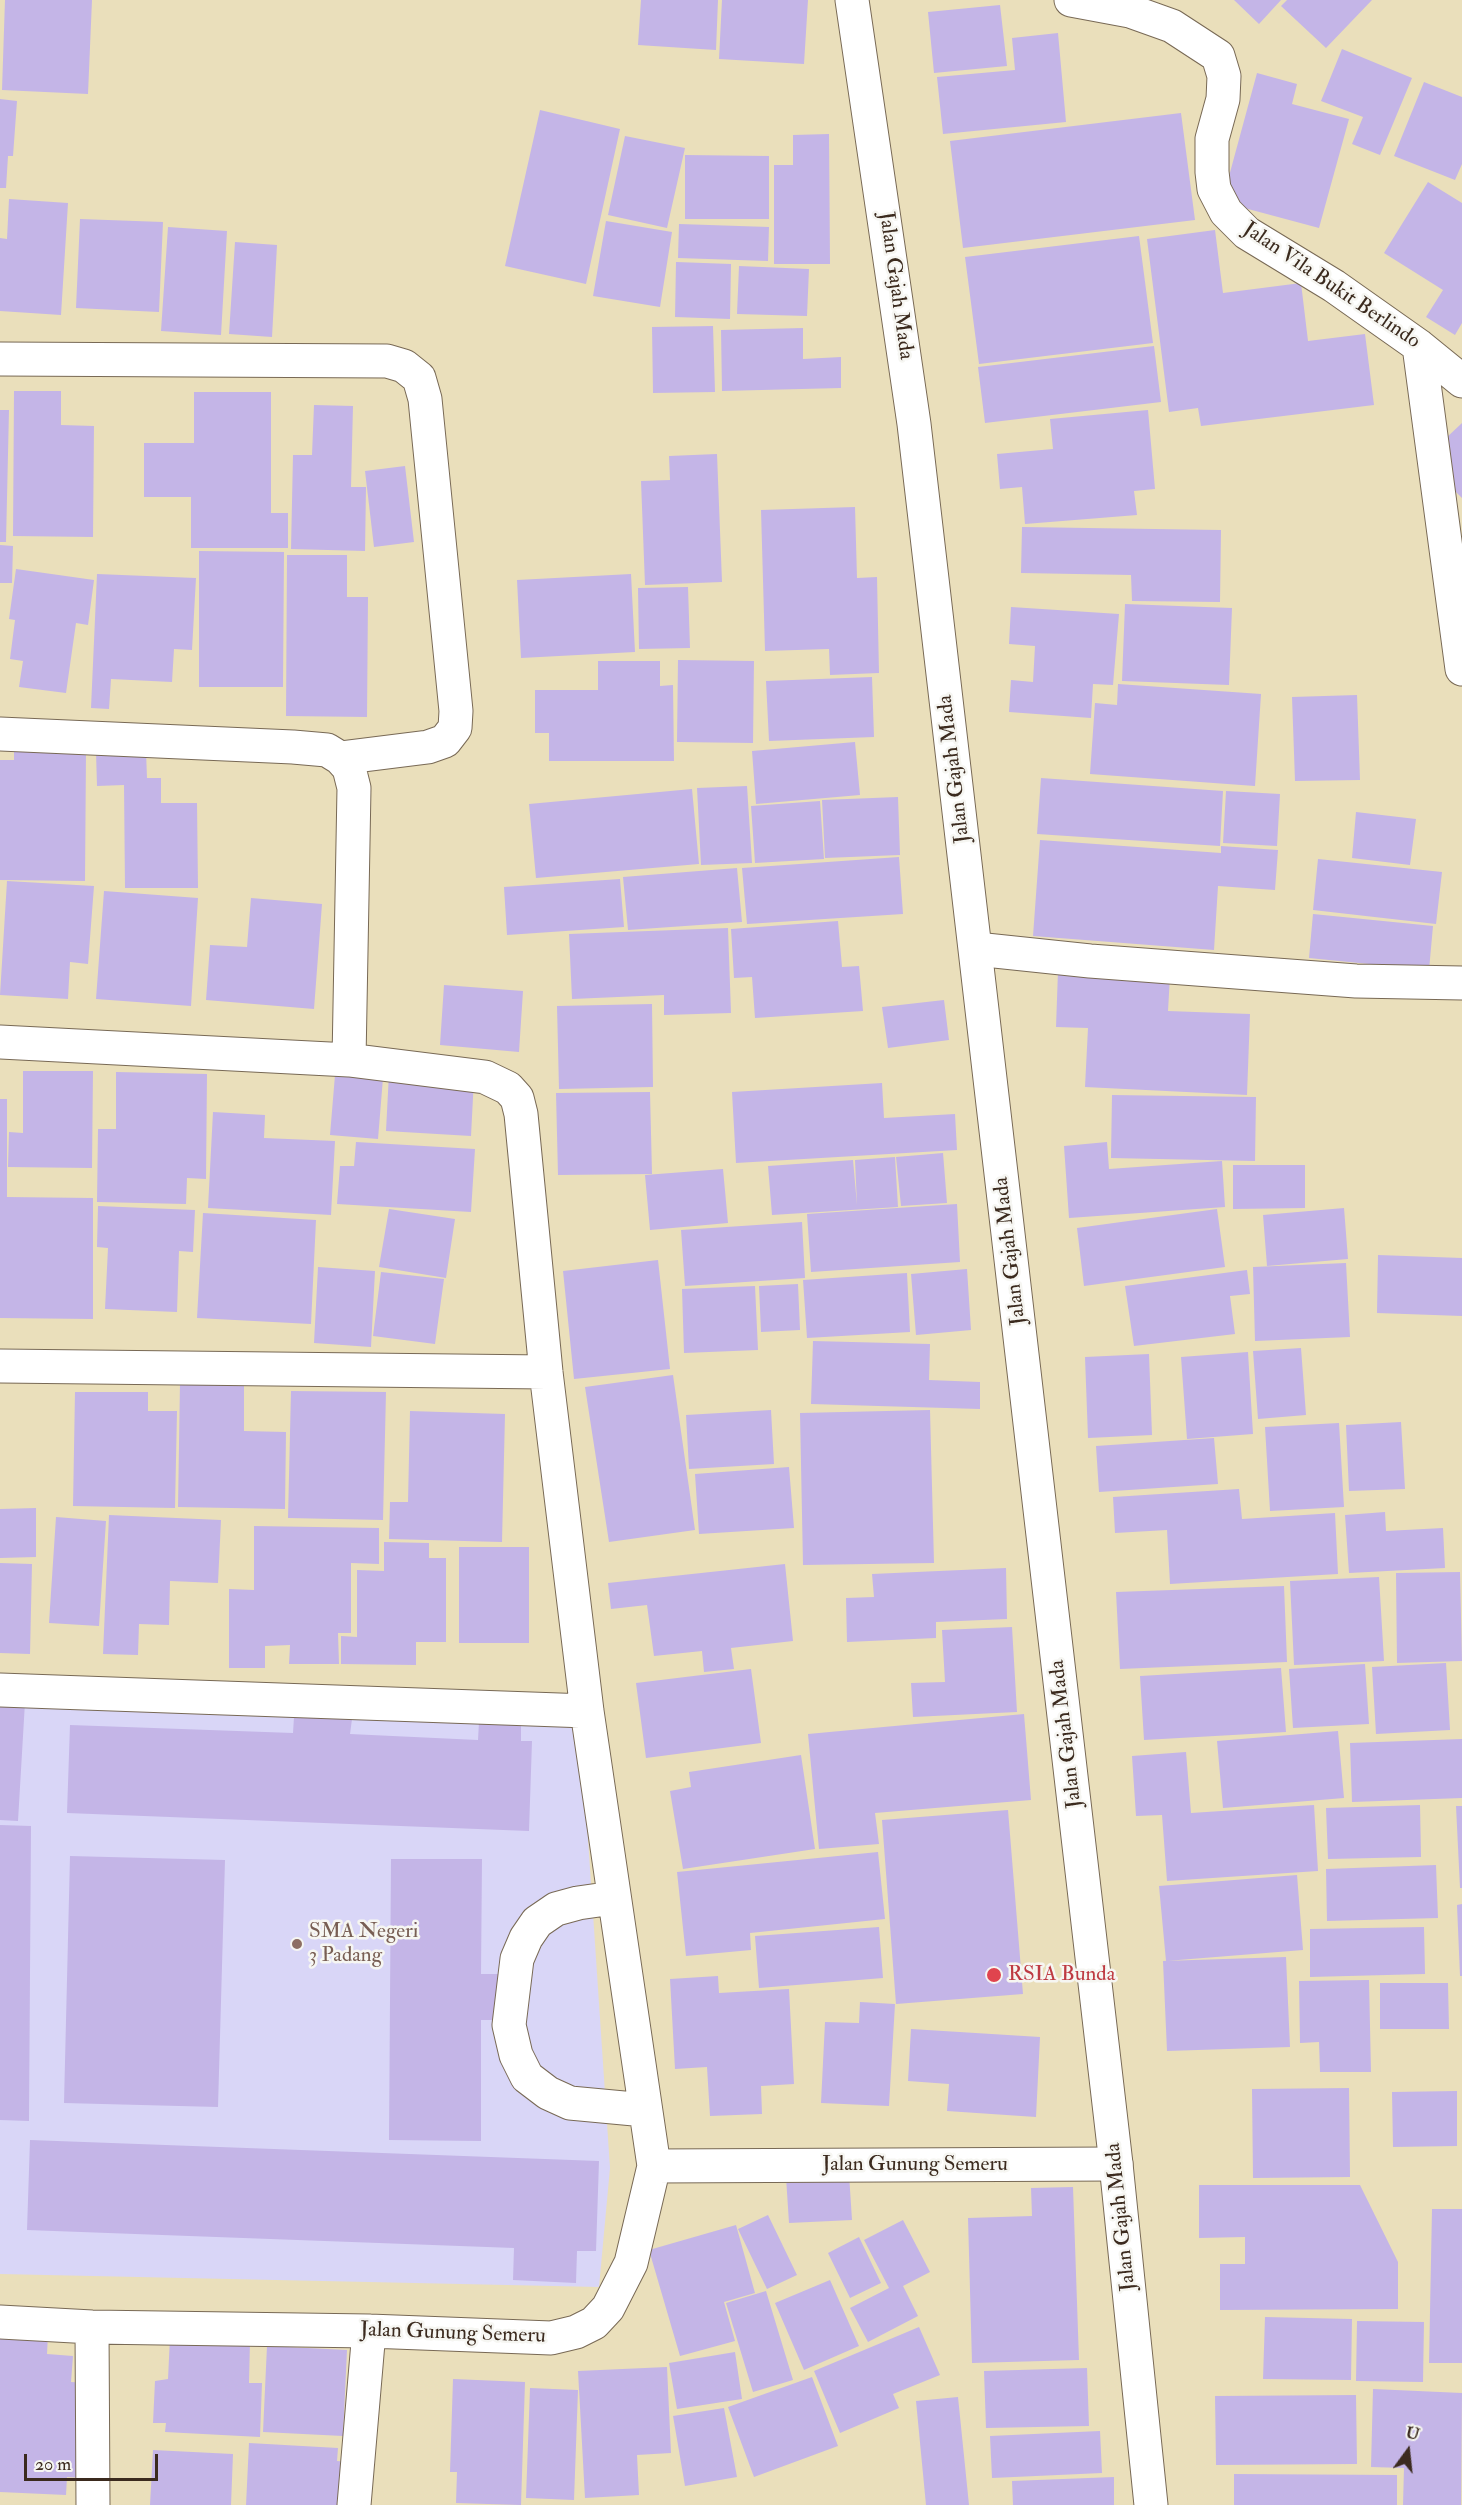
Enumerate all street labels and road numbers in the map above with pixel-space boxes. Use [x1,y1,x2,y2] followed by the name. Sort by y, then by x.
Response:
[872,210,918,362] street label: Jalan Gajah Mada
[1237,217,1425,355] street label: Jalan Vila Bukit Berlindo
[933,694,977,844] street label: Jalan Gajah Mada
[989,1176,1033,1326] street label: Jalan Gajah Mada
[1045,1659,1089,1809] street label: Jalan Gajah Mada
[1102,2142,1142,2292] street label: Jalan Gajah Mada
[822,2152,1008,2178] street label: Jalan Gunung Semeru
[360,2318,546,2350] street label: Jalan Gunung Semeru

